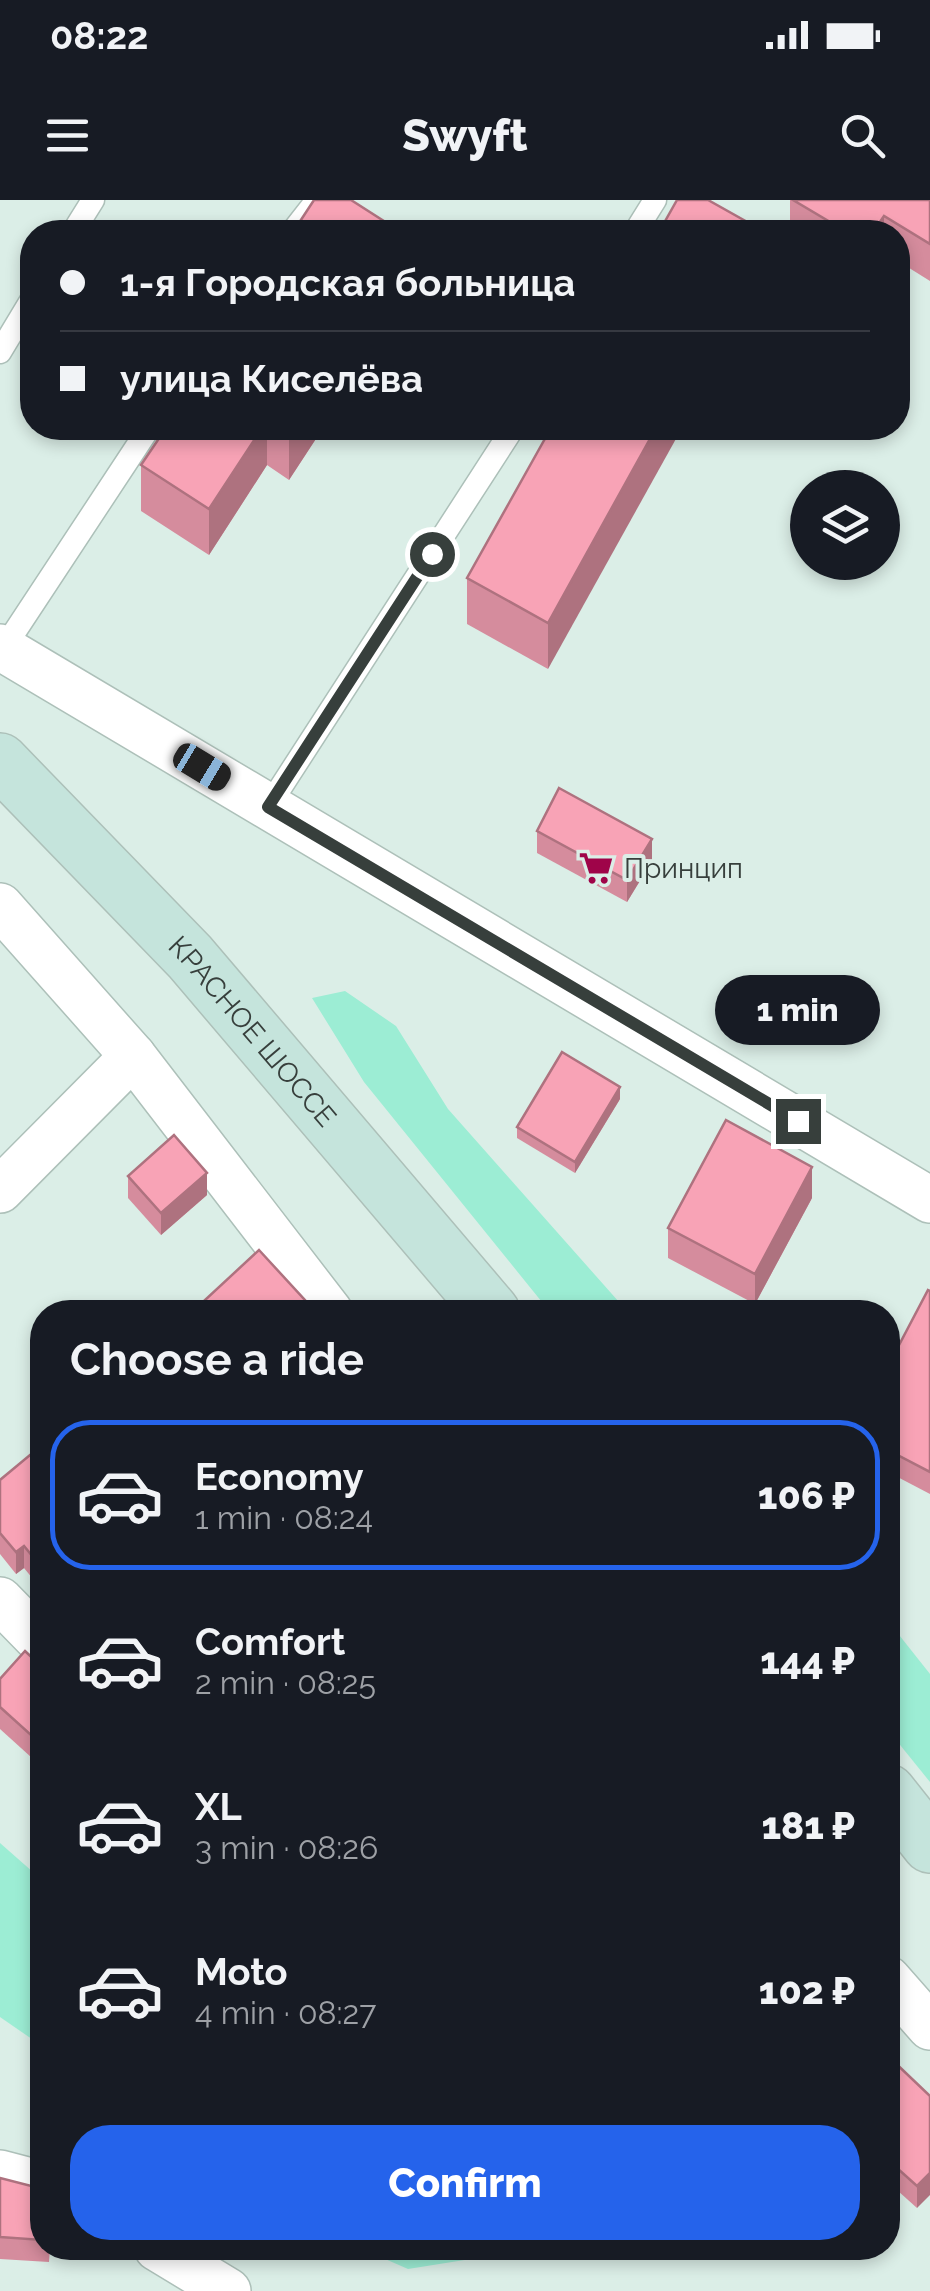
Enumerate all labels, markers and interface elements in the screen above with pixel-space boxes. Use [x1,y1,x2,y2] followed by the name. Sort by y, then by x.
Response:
[50,13,149,58] text: 08:22
[40,108,95,163] icon: menu
[835,108,890,163] icon: search
[402,109,528,162] text: Swyft
[120,260,575,305] text: 1-я Городская больница
[120,356,423,401] text: улица Киселёва
[790,470,900,580] map controls
[790,470,900,580] button: layers
[410,532,455,577] route start
[169,739,235,795] car
[577,849,615,887] supermarket icon: Принцип
[624,852,743,885] place label: Принцип
[162,929,343,1133] street label: КРАСНОЕ ШОССЕ
[716,976,880,1046] callout: 1 min
[756,991,839,1028] text: 1 min
[776,1099,821,1144] route end
[70,1333,364,1386] text: Choose a ride
[75,1450,165,1540] icon: car
[195,1454,364,1499] text: Economy
[758,1473,855,1518] text: 106 ₽
[195,1499,373,1536] text: 1 min · 08:24
[75,1615,165,1705] icon: car
[195,1619,345,1664] text: Comfort
[760,1638,855,1683] text: 144 ₽
[195,1664,376,1701] text: 2 min · 08:25
[75,1780,165,1870] icon: car
[195,1784,242,1829] text: XL
[761,1803,855,1848] text: 181 ₽
[195,1829,378,1866] text: 3 min · 08:26
[75,1945,165,2035] icon: car
[195,1949,288,1994] text: Moto
[759,1968,855,2013] text: 102 ₽
[195,1994,376,2031] text: 4 min · 08:27
[70,2125,860,2240] button: Confirm

